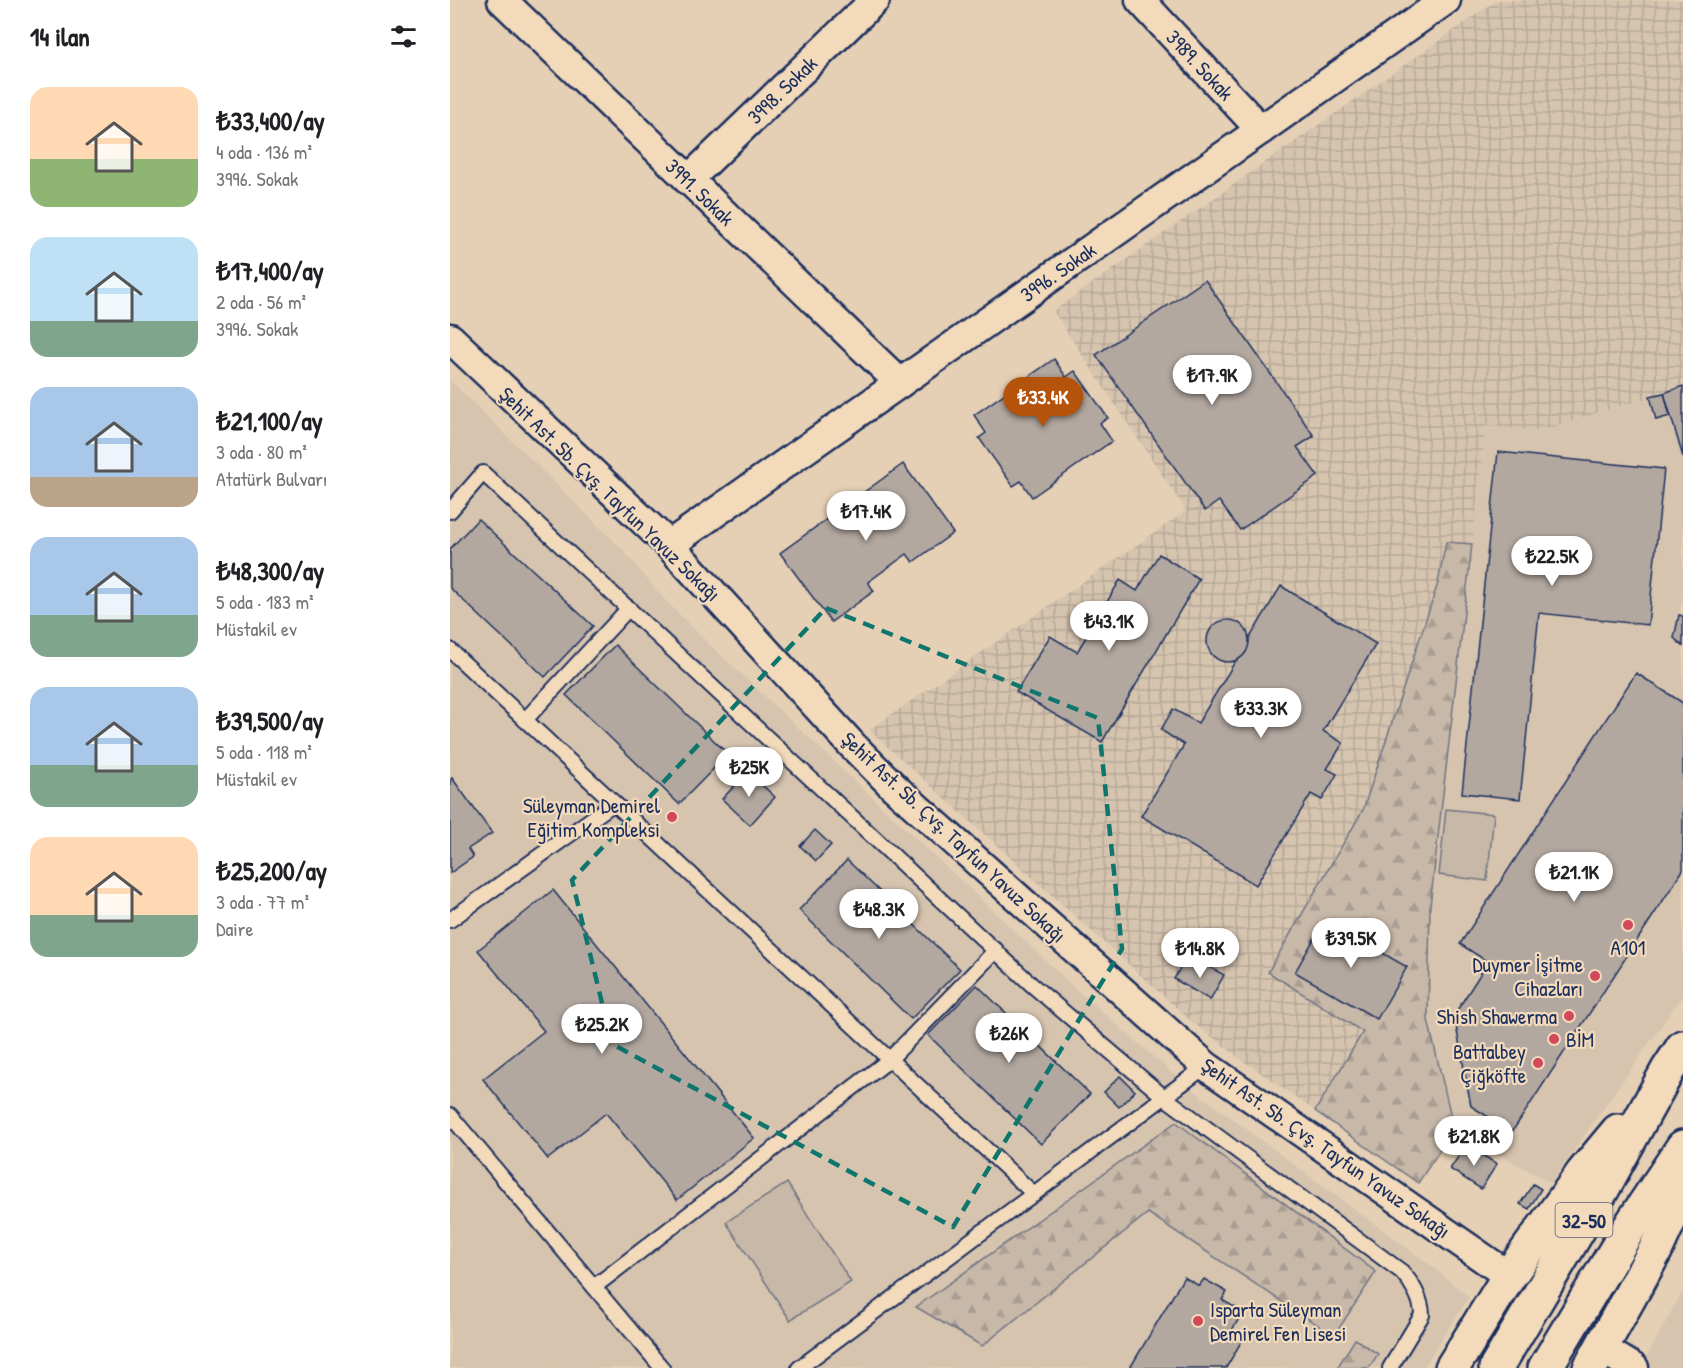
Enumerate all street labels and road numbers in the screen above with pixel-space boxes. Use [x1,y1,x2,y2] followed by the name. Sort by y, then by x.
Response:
[1160,23,1240,107] street label: 3989. Sokak
[741,49,824,131] street label: 3998. Sokak
[659,152,741,232] street label: 3991. Sokak
[1014,235,1102,309] street label: 3996. Sokak
[493,380,727,608] street label: Şehit Ast. Sb. Çvş. Tayfun Yavuz Sokağı
[835,725,1073,949] street label: Şehit Ast. Sb. Çvş. Tayfun Yavuz Sokağı
[1196,1051,1456,1245] street label: Şehit Ast. Sb. Çvş. Tayfun Yavuz Sokağı
[1556,1203,1612,1237] road number: 32-50

